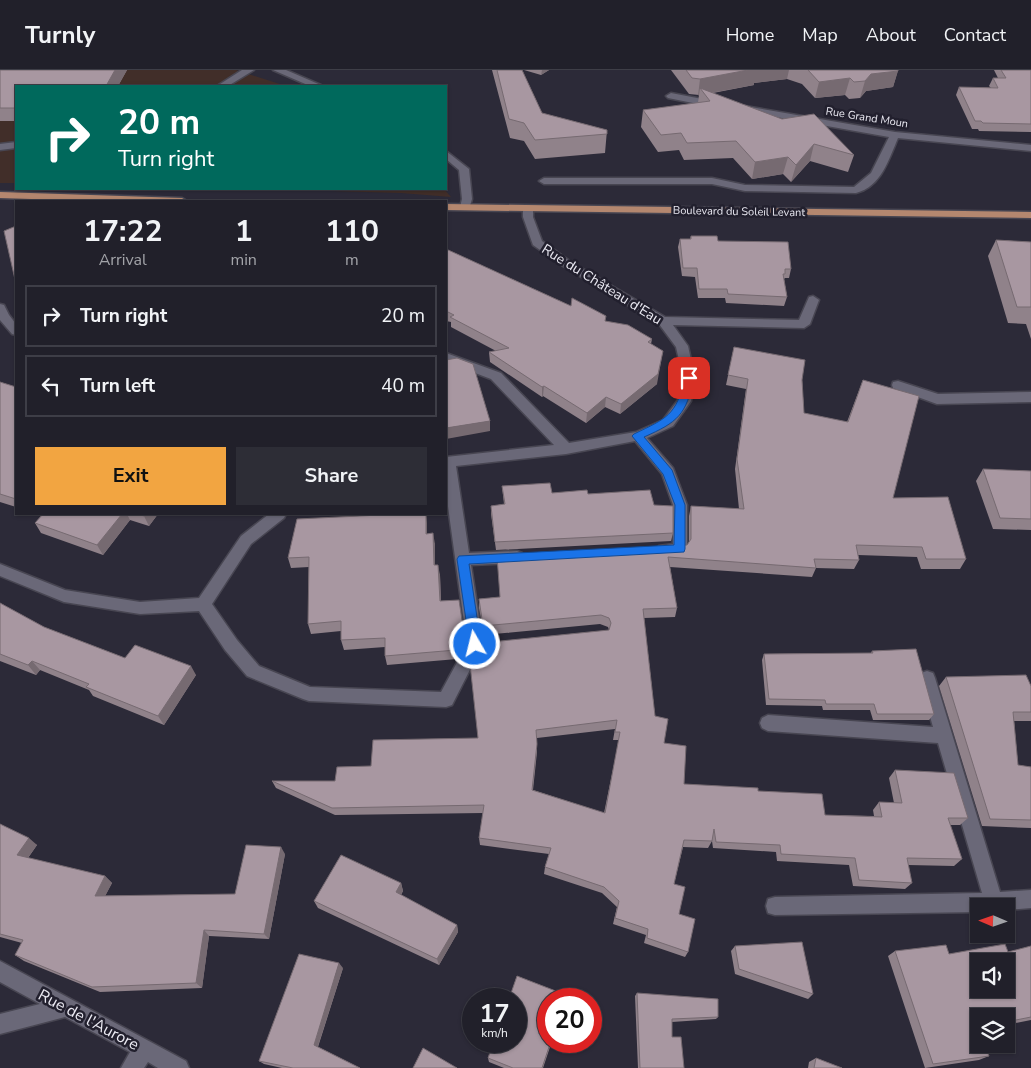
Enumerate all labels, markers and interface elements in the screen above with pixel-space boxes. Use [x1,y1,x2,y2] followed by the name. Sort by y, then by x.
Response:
[25,19,95,51] text: Turnly
[726,23,774,47] text: Home
[802,23,838,47] text: Map
[866,23,916,47] text: About
[944,23,1006,47] text: Contact
[118,99,200,146] text: 20 m
[825,104,909,131] street label: Rue Grand Moun
[35,105,100,170] icon: right
[118,144,214,174] text: Turn right
[673,203,805,220] street label: Boulevard du Soleil Levant
[83,211,162,252] text: 17:22
[235,211,253,252] text: 1
[325,211,379,252] text: 110
[538,240,665,329] street label: Rue du Château d'Eau
[99,249,147,271] text: Arrival
[230,249,257,271] text: min
[345,249,359,271] text: m
[37,302,65,330] icon: right
[80,303,167,329] text: Turn right
[381,303,425,329] text: 20 m
[668,357,710,399] pin
[675,364,703,392] icon: arrive
[37,372,65,400] icon: left
[80,373,155,399] text: Turn left
[381,373,425,399] text: 40 m
[35,447,226,505] button: Exit
[236,447,427,505] button: Share
[448,617,500,669] position arrow
[970,898,1015,942] north arrow
[970,898,1015,1053] map controls
[970,953,1015,998] button: sound
[34,984,143,1056] street label: Rue de l'Aurore
[537,988,602,1053] speed limit sign: 20
[479,997,510,1031] text: 17
[970,1008,1015,1053] button: layers
[481,1025,508,1041] text: km/h

